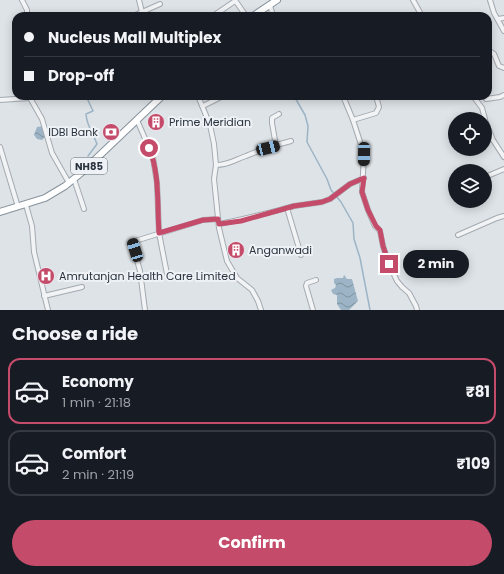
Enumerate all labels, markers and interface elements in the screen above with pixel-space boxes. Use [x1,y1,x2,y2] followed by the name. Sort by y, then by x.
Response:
[48,27,221,48] text: Nucleus Mall Multiplex
[48,65,114,86] text: Drop-off
[146,112,166,132] building icon: Prime Meridian
[448,112,492,208] map controls
[448,112,492,156] button: locate
[169,114,251,130] place label: Prime Meridian
[101,122,121,142] bank icon: IDBI Bank
[48,124,98,140] place label: IDBI Bank
[140,139,158,157] route start
[255,139,281,157] car
[358,142,370,166] car
[71,158,107,174] road number: NH85
[448,164,492,208] button: layers
[126,237,144,263] car
[226,240,246,260] building icon: Anganwadi
[249,242,312,258] place label: Anganwadi
[403,250,469,278] callout: 2 min
[418,254,454,273] text: 2 min
[380,255,398,273] route end
[36,266,56,286] hospital icon: Amrutanjan Health Care Limited
[59,268,236,284] place label: Amrutanjan Health Care Limited
[12,321,138,346] text: Choose a ride
[62,371,134,392] text: Economy
[14,373,50,409] icon: car
[466,381,490,402] text: ₹81
[62,393,131,412] text: 1 min · 21:18
[62,443,126,464] text: Comfort
[14,445,50,481] icon: car
[456,453,490,474] text: ₹109
[62,465,134,484] text: 2 min · 21:19
[12,520,492,566] button: Confirm

